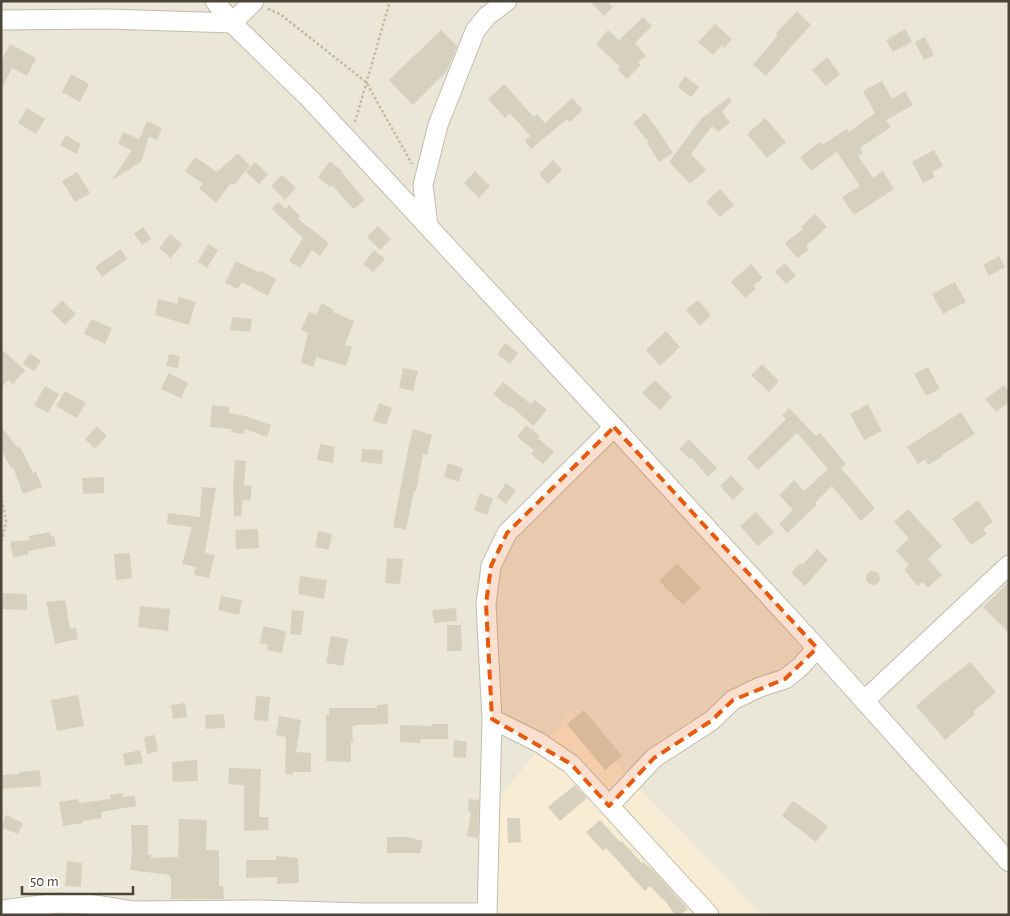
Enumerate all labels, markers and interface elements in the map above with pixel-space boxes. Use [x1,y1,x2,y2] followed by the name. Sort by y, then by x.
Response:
[22,864,134,896] scale bar
[30,874,59,889] text: 50 m

